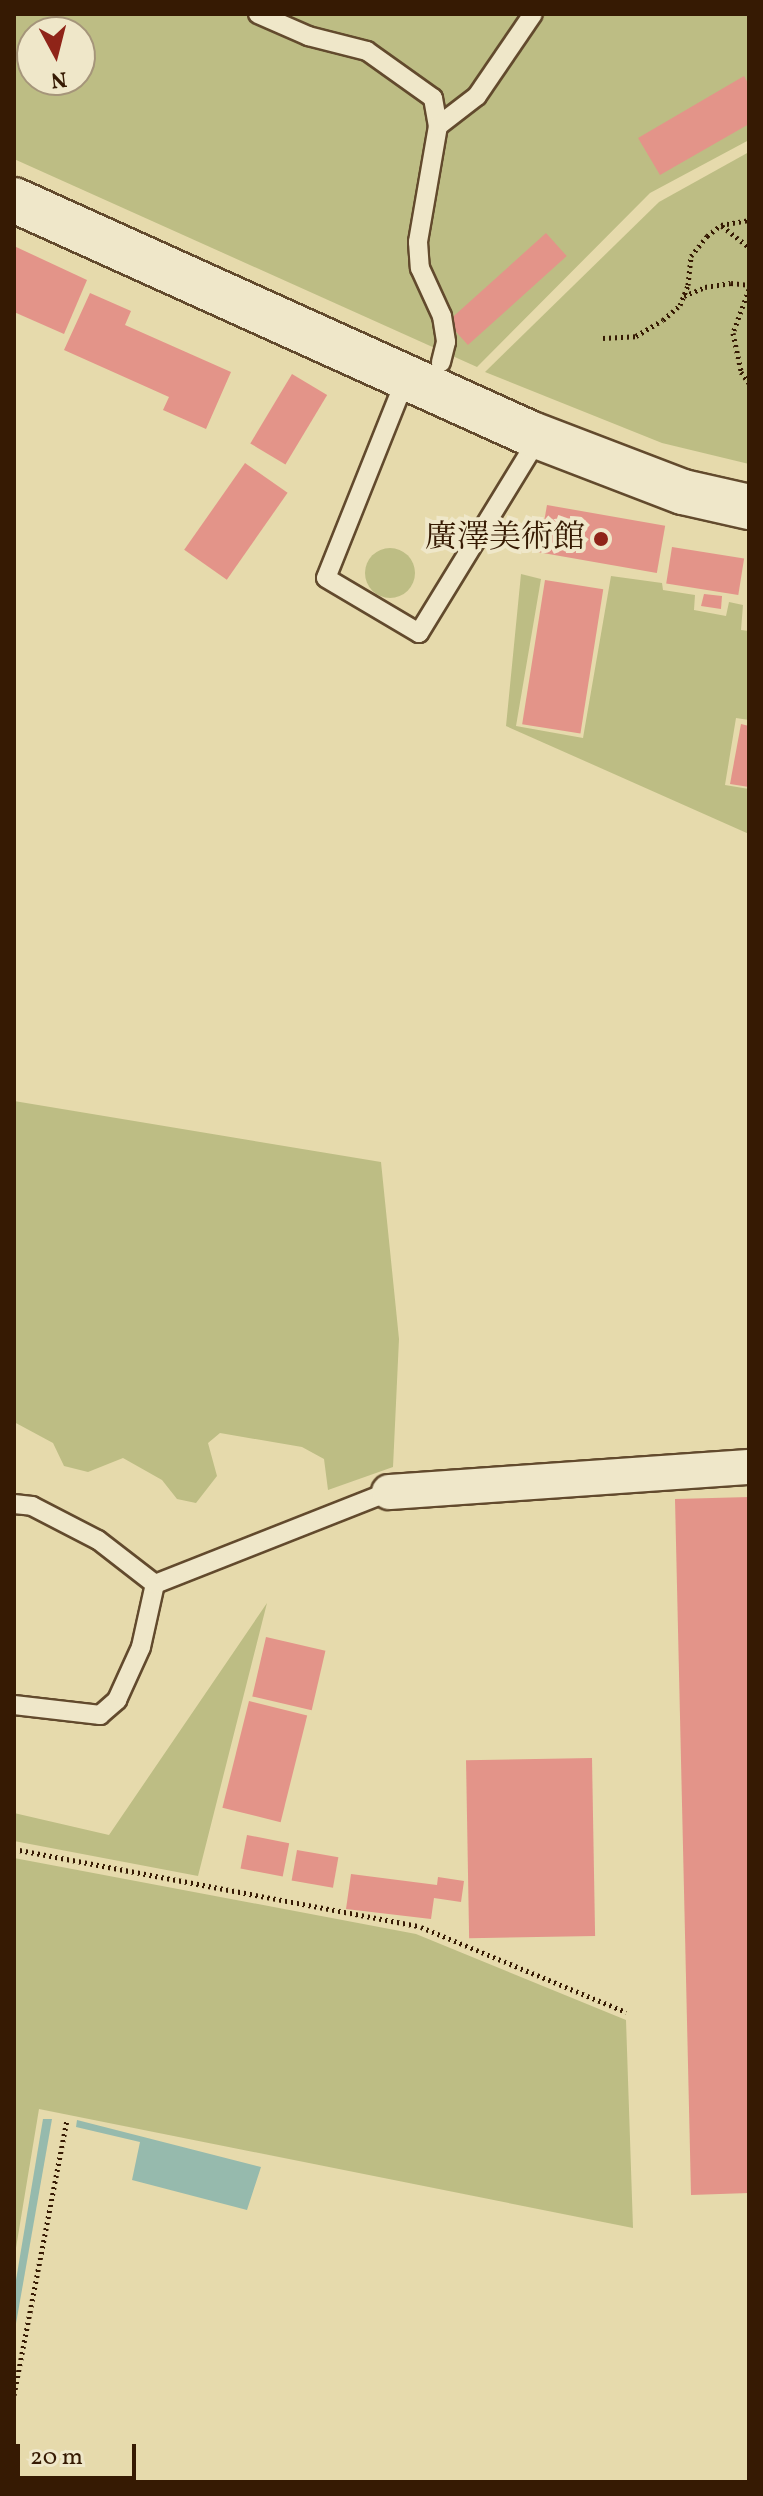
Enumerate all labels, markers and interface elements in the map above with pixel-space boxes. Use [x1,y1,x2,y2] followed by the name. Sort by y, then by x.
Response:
[16,16,96,96] north arrow
[49,62,69,95] text: N
[425,520,585,558] place label: 廣澤美術館
[592,530,610,548] marker: 廣澤美術館
[20,2428,140,2478] scale bar
[30,2441,83,2475] text: 20 m

